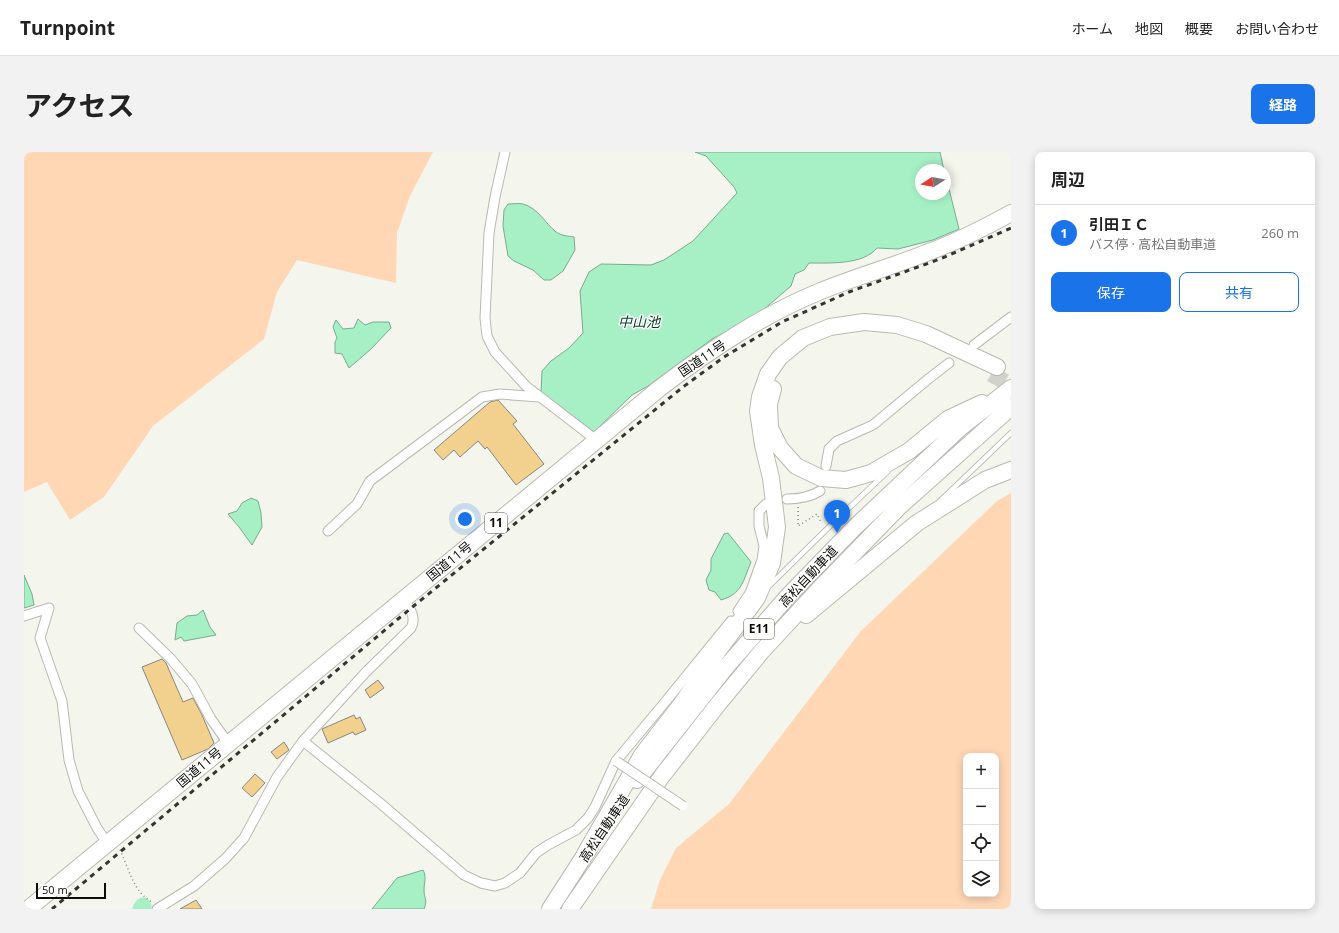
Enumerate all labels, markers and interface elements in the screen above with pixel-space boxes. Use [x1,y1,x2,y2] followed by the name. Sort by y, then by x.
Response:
[20,15,115,41] text: Turnpoint
[1071,19,1113,38] text: ホーム
[1135,19,1163,38] text: 地図
[1185,19,1213,38] text: 概要
[1235,19,1319,38] text: お問い合わせ
[1251,84,1315,124] button: 経路
[24,86,135,124] text: アクセス
[915,164,951,200] north arrow
[1051,168,1085,191] text: 周辺
[1089,214,1149,234] text: 引田ＩＣ
[1060,224,1068,242] text: 1
[1261,224,1299,242] text: 260 m
[1089,235,1216,253] text: バス停 · 高松自動車道
[1051,272,1171,312] button: 保存
[1179,272,1299,312] button: 共有
[618,312,662,331] water label: 中山池
[675,335,729,381] street label: 国道11号
[824,500,850,533] pin: 1
[455,509,475,529] your location
[485,513,507,533] road number: 11
[422,537,476,585] street label: 国道11号
[775,541,841,611] street label: 高松自動車道
[744,619,774,639] road number: E11
[173,743,225,791] street label: 国道11号
[963,753,999,897] map controls
[963,753,999,789] button: +
[963,789,999,825] button: −
[575,791,633,865] street label: 高松自動車道
[963,825,999,861] button: locate
[963,861,999,897] button: layers
[36,881,106,900] scale bar
[42,882,68,897] text: 50 m

